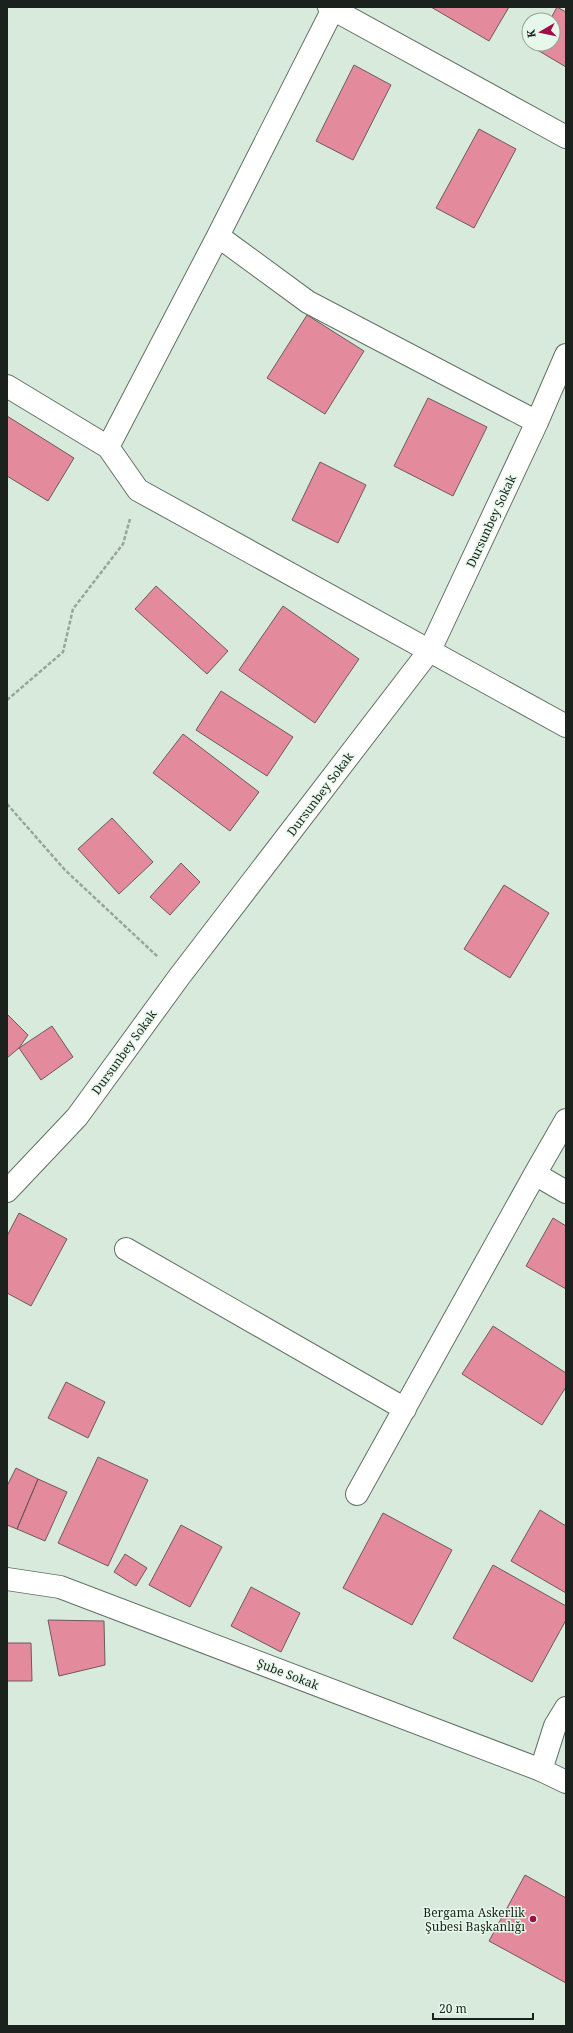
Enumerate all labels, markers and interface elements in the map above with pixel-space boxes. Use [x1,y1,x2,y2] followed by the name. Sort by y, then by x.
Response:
[521,12,561,52] north arrow
[522,28,539,39] text: K
[462,471,520,570] street label: Dursunbey Sokak
[283,748,358,839] street label: Dursunbey Sokak
[88,1005,161,1098] street label: Dursunbey Sokak
[254,1654,322,1694] street label: Şube Sokak
[423,1904,526,1935] place label: Bergama Askerlik Şubesi Başkanlığı
[528,1914,538,1924] marker: Bergama Askerlik Şubesi Başkanlığı
[433,1995,533,2021] scale bar
[439,2000,467,2017] text: 20 m

